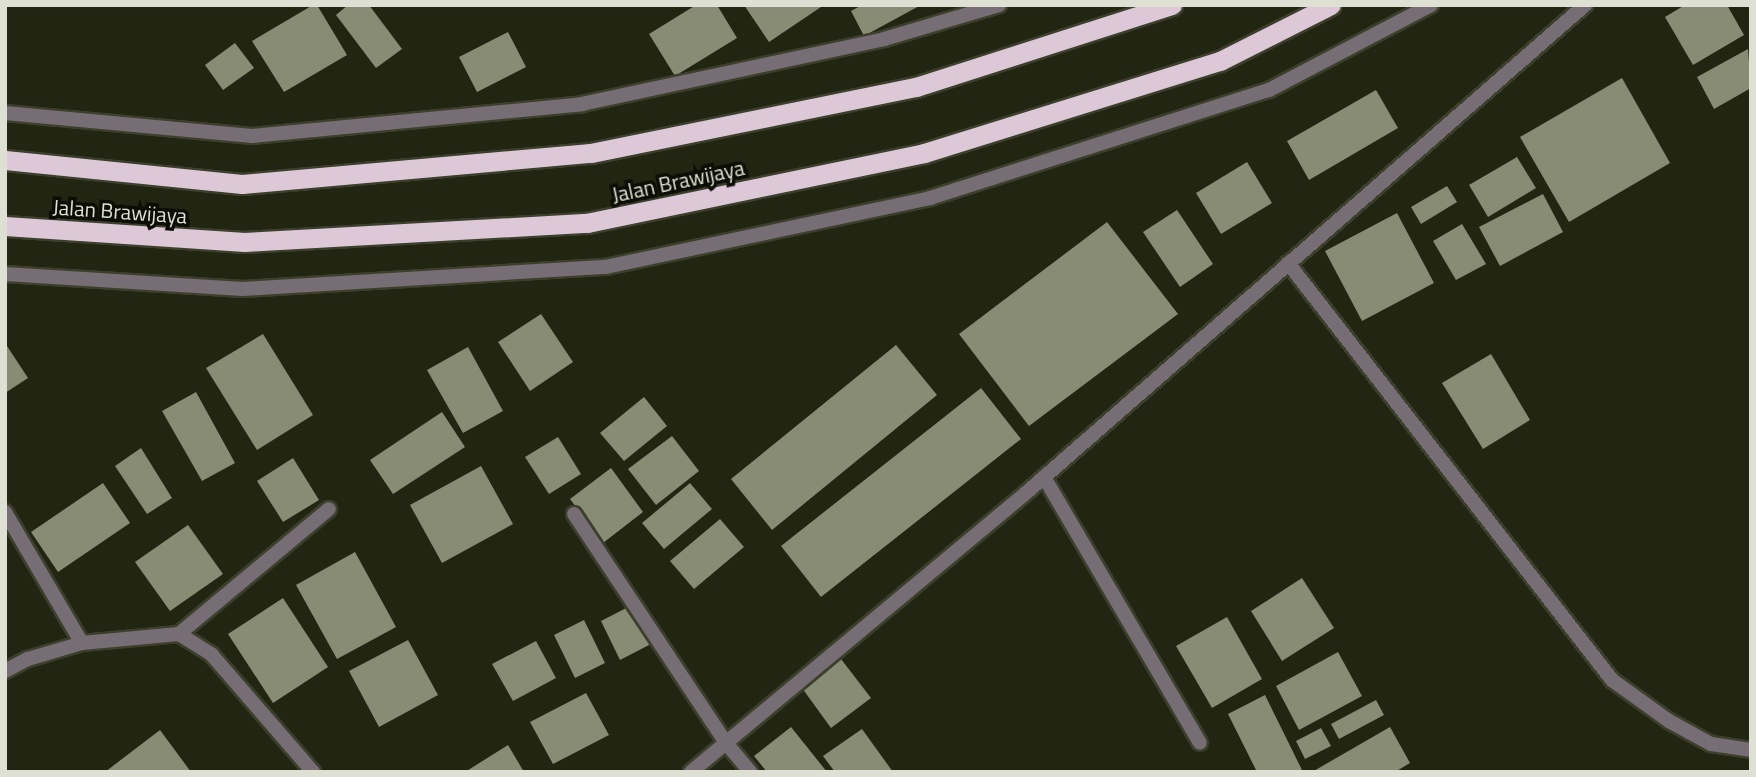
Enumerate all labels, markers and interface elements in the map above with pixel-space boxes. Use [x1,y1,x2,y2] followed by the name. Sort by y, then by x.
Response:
[610,155,746,207] street label: Jalan Brawijaya
[52,194,188,228] street label: Jalan Brawijaya

